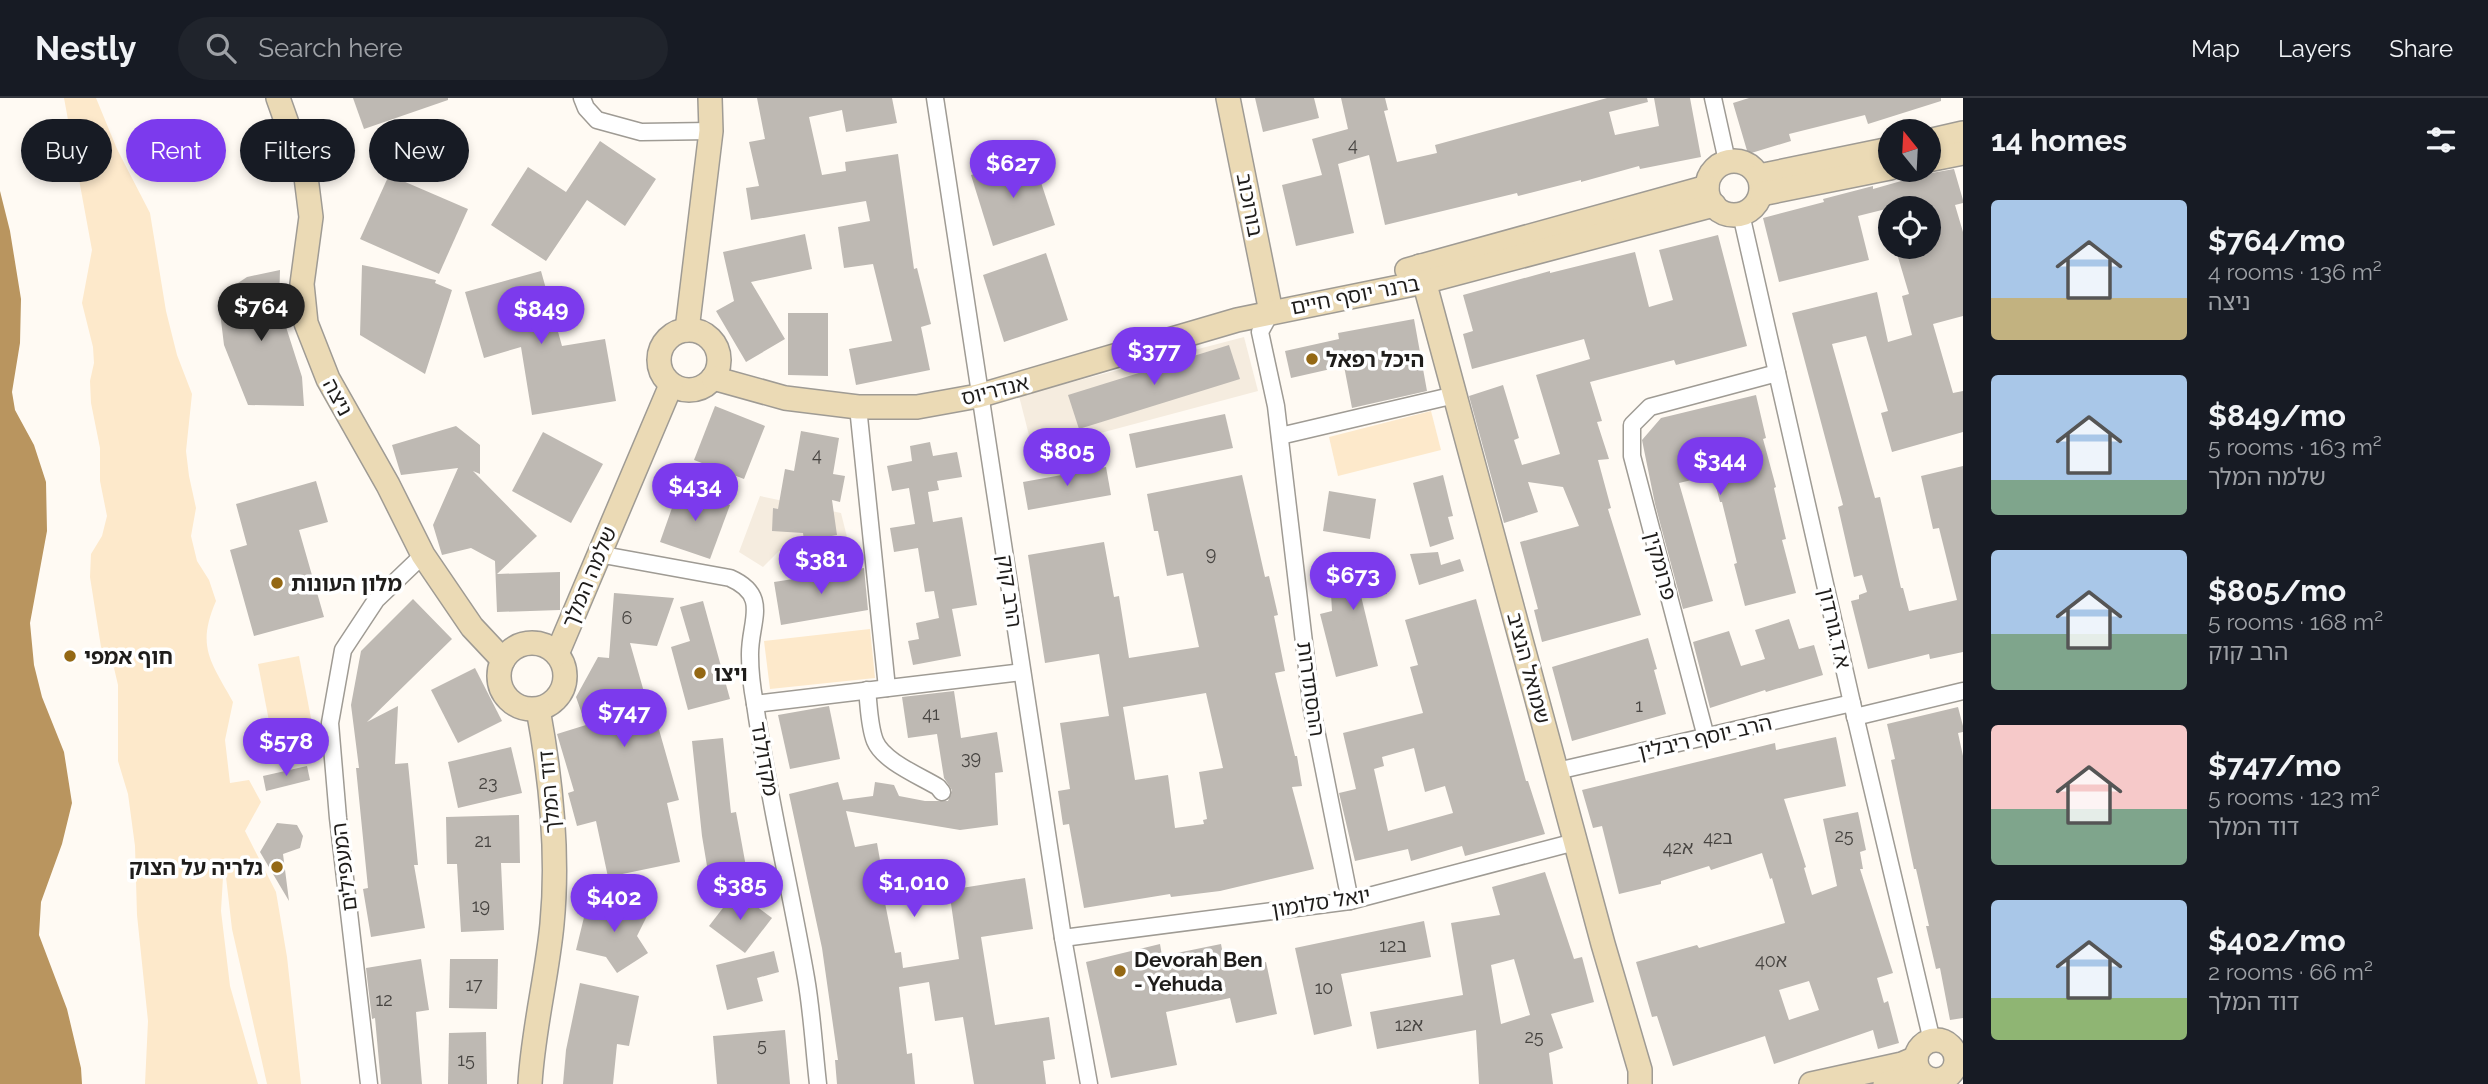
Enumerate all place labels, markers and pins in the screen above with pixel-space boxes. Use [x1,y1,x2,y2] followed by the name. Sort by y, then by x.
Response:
[972,140,1054,200] pin: $627
[220,284,302,343] pin: $764
[500,286,582,346] pin: $849
[1113,328,1195,387] pin: $377
[1326,347,1424,372] place label: היכל רפאל
[1304,351,1320,367] marker: היכל רפאל
[1026,428,1108,488] pin: $805
[1679,438,1761,497] pin: $344
[654,464,736,523] pin: $434
[780,536,862,596] pin: $381
[1312,552,1394,612] pin: $673
[291,571,402,596] place label: מלון העונות
[269,575,285,591] marker: מלון העונות
[84,644,173,669] place label: חוף אמפי
[62,648,78,664] marker: חוף אמפי
[714,661,748,686] place label: ויצו
[692,665,708,681] marker: ויצו
[583,690,665,749] pin: $747
[245,718,327,778] pin: $578
[129,855,263,880] place label: גלריה על הצוק
[269,859,285,875] marker: גלריה על הצוק
[857,860,971,919] pin: $1,010
[699,862,781,922] pin: $385
[573,874,655,934] pin: $402
[1134,947,1263,996] place label: Devorah Ben - Yehuda
[1112,963,1128,979] marker: Devorah Ben - Yehuda

